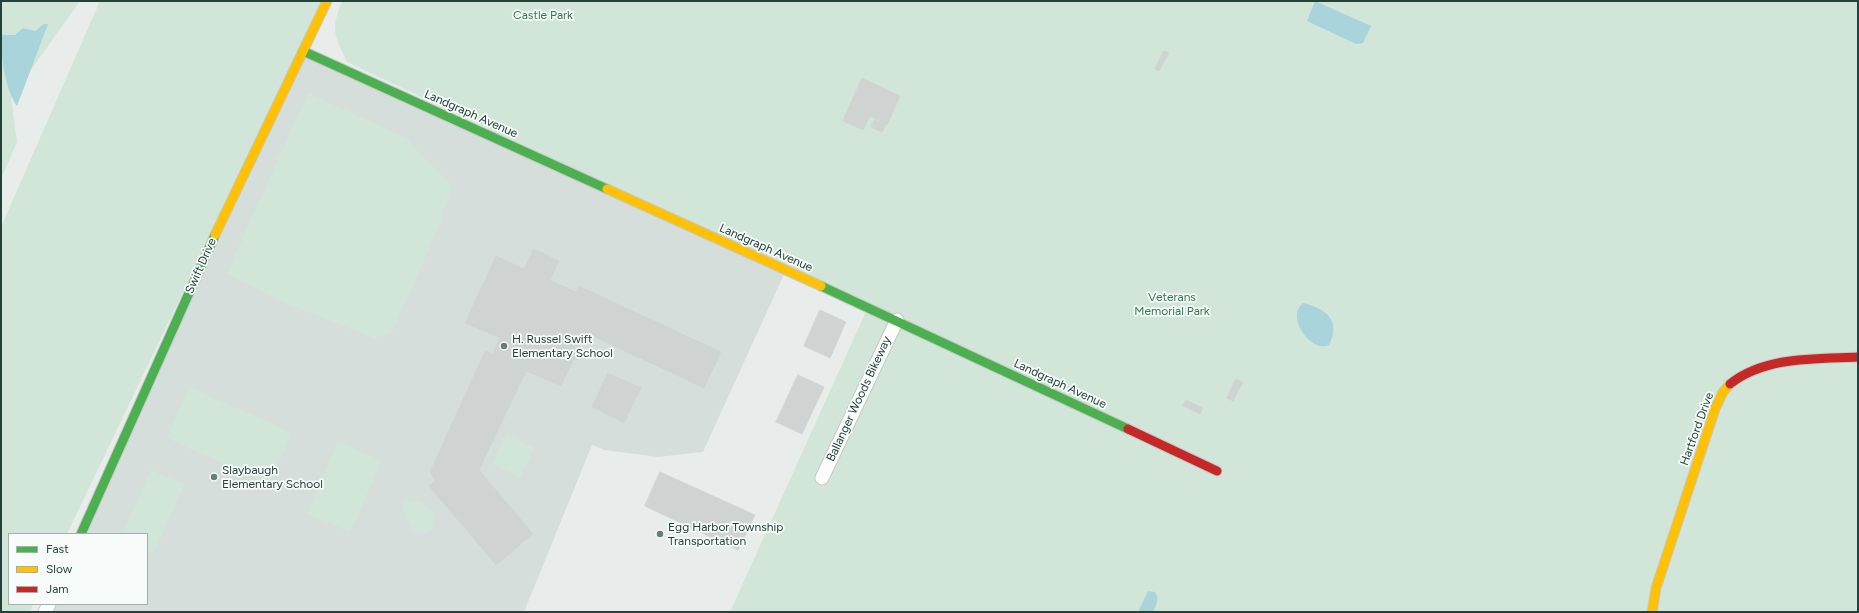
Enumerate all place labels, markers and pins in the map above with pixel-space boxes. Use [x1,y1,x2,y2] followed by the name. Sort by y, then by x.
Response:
[512,332,613,360] place label: H. Russel Swift Elementary School
[499,341,509,351] marker: H. Russel Swift Elementary School
[222,463,323,491] place label: Slaybaugh Elementary School
[209,472,219,482] marker: Slaybaugh Elementary School
[668,520,783,548] place label: Egg Harbor Township Transportation
[655,529,665,539] marker: Egg Harbor Township Transportation

